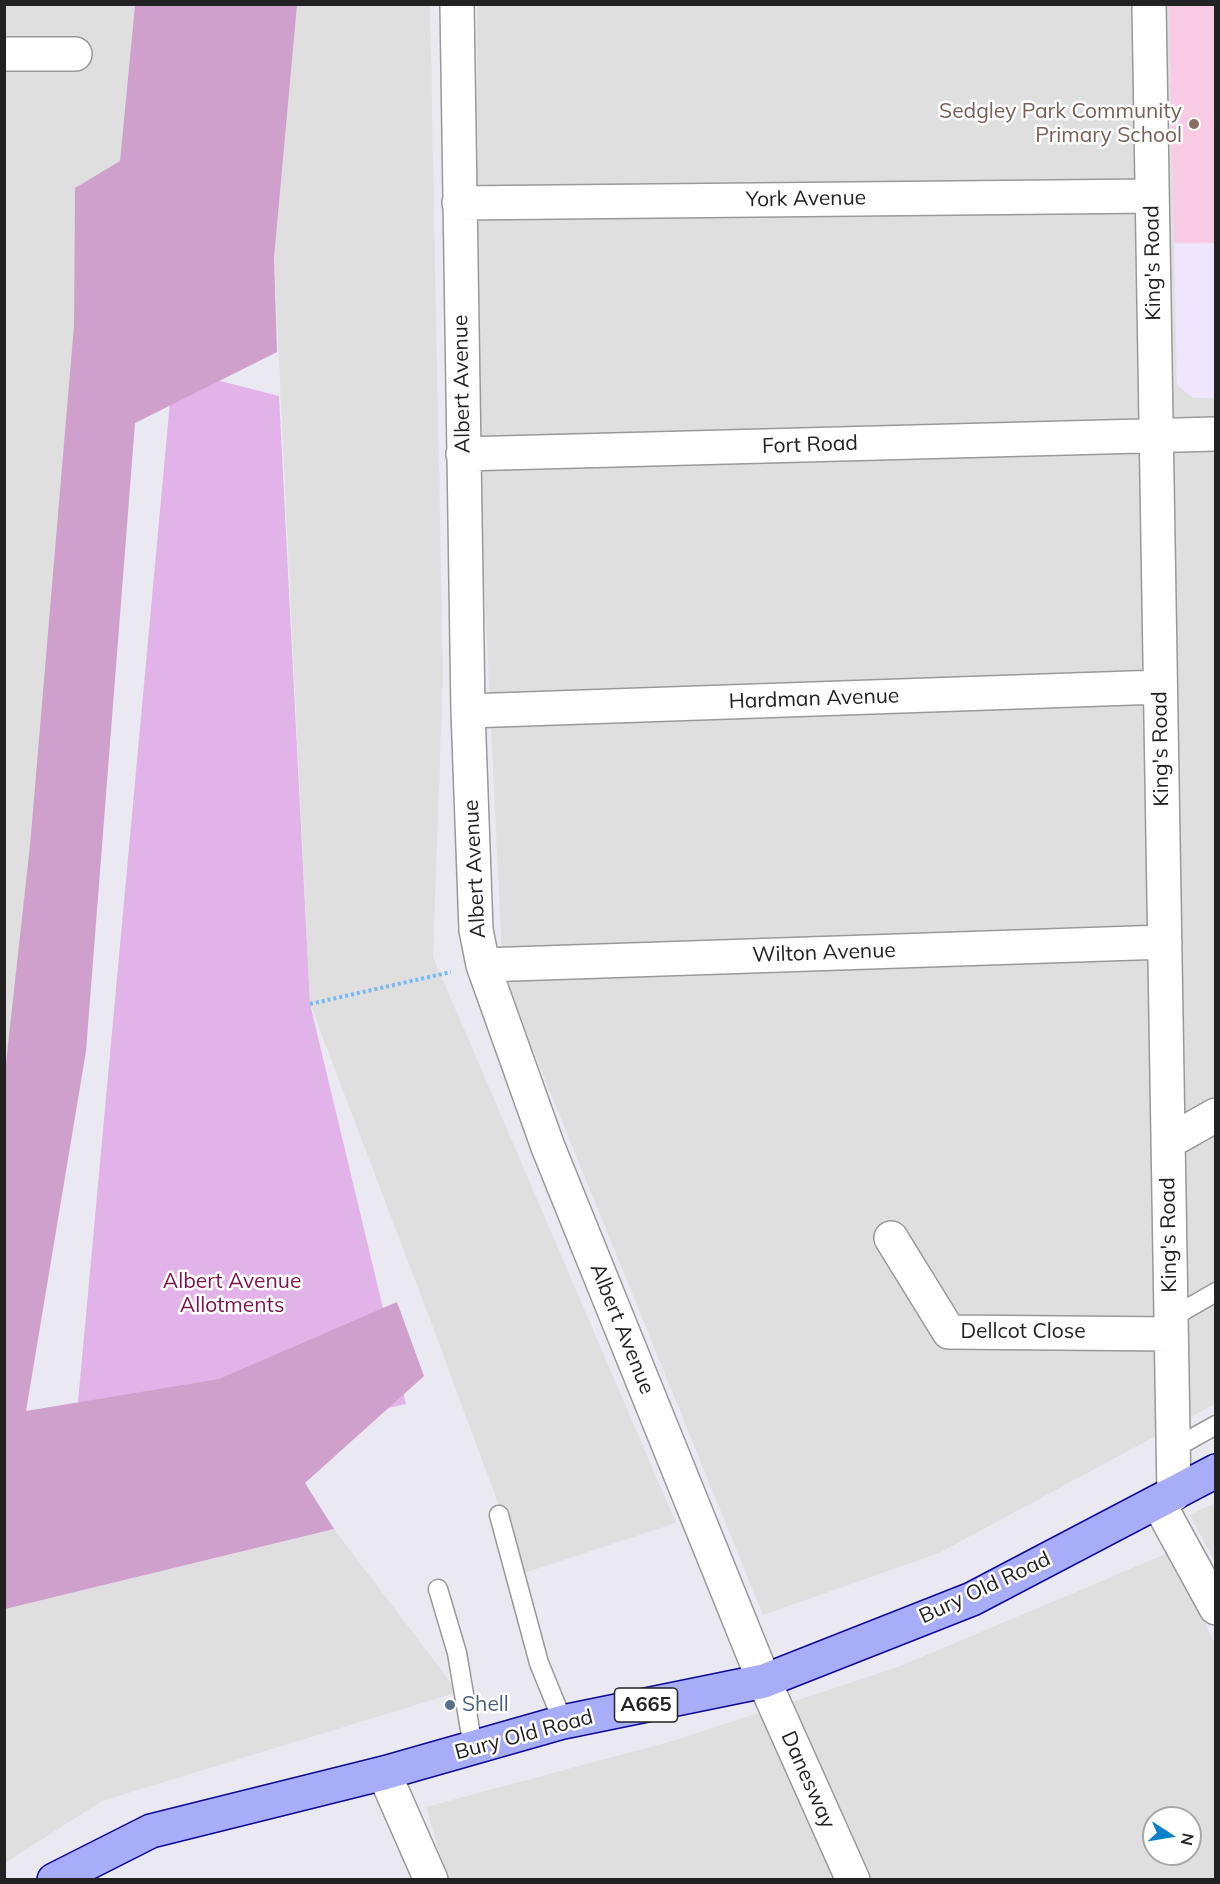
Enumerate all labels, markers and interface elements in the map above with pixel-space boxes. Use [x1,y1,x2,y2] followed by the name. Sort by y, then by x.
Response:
[939,99,1182,149] place label: Sedgley Park Community Primary School
[1187,117,1201,131] marker: Sedgley Park Community Primary School
[746,185,866,213] street label: York Avenue
[1139,205,1167,321] street label: King's Road
[448,314,476,454] street label: Albert Avenue
[762,431,858,459] street label: Fort Road
[728,683,900,715] street label: Hardman Avenue
[1147,691,1175,807] street label: King's Road
[459,799,491,939] street label: Albert Avenue
[752,938,896,968] street label: Wilton Avenue
[1155,1177,1183,1293] street label: King's Road
[584,1260,660,1398] street label: Albert Avenue
[163,1269,301,1319] park label: Albert Avenue Allotments
[960,1319,1086,1345] street label: Dellcot Close
[915,1547,1055,1629] street label: Bury Old Road
[614,1688,678,1722] road number: A665
[462,1692,509,1718] place label: Shell
[443,1698,457,1712] marker: Shell
[452,1704,596,1766] street label: Bury Old Road
[775,1727,841,1833] street label: Danesway
[1142,1806,1202,1866] north arrow
[1177,1831,1199,1847] text: N

